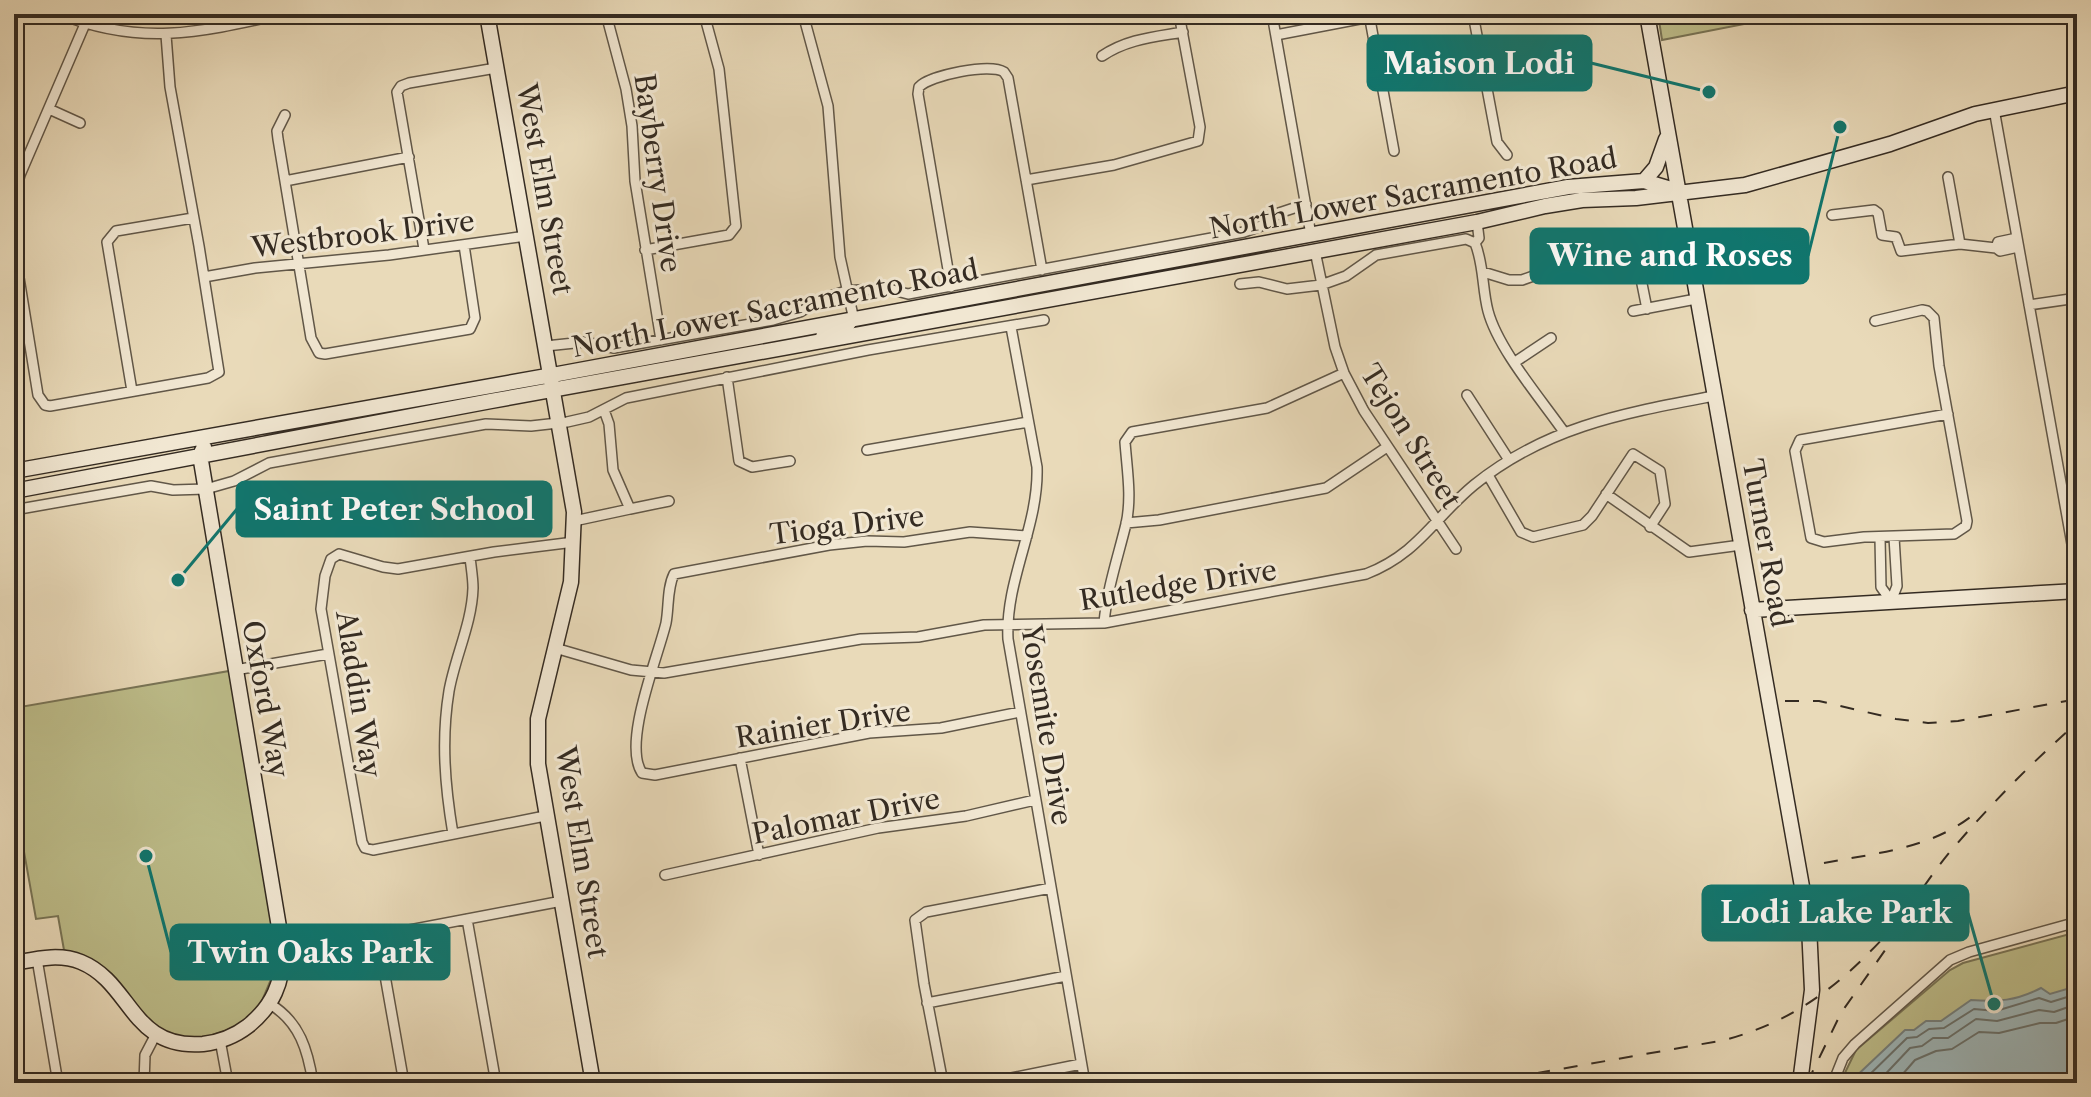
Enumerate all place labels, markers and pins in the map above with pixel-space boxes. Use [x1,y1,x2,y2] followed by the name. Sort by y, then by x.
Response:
[1368,36,1591,90] callout: Maison Lodi
[1531,229,1808,283] callout: Wine and Roses
[237,482,551,536] callout: Saint Peter School
[1703,886,1968,940] callout: Lodi Lake Park
[171,925,449,979] callout: Twin Oaks Park

